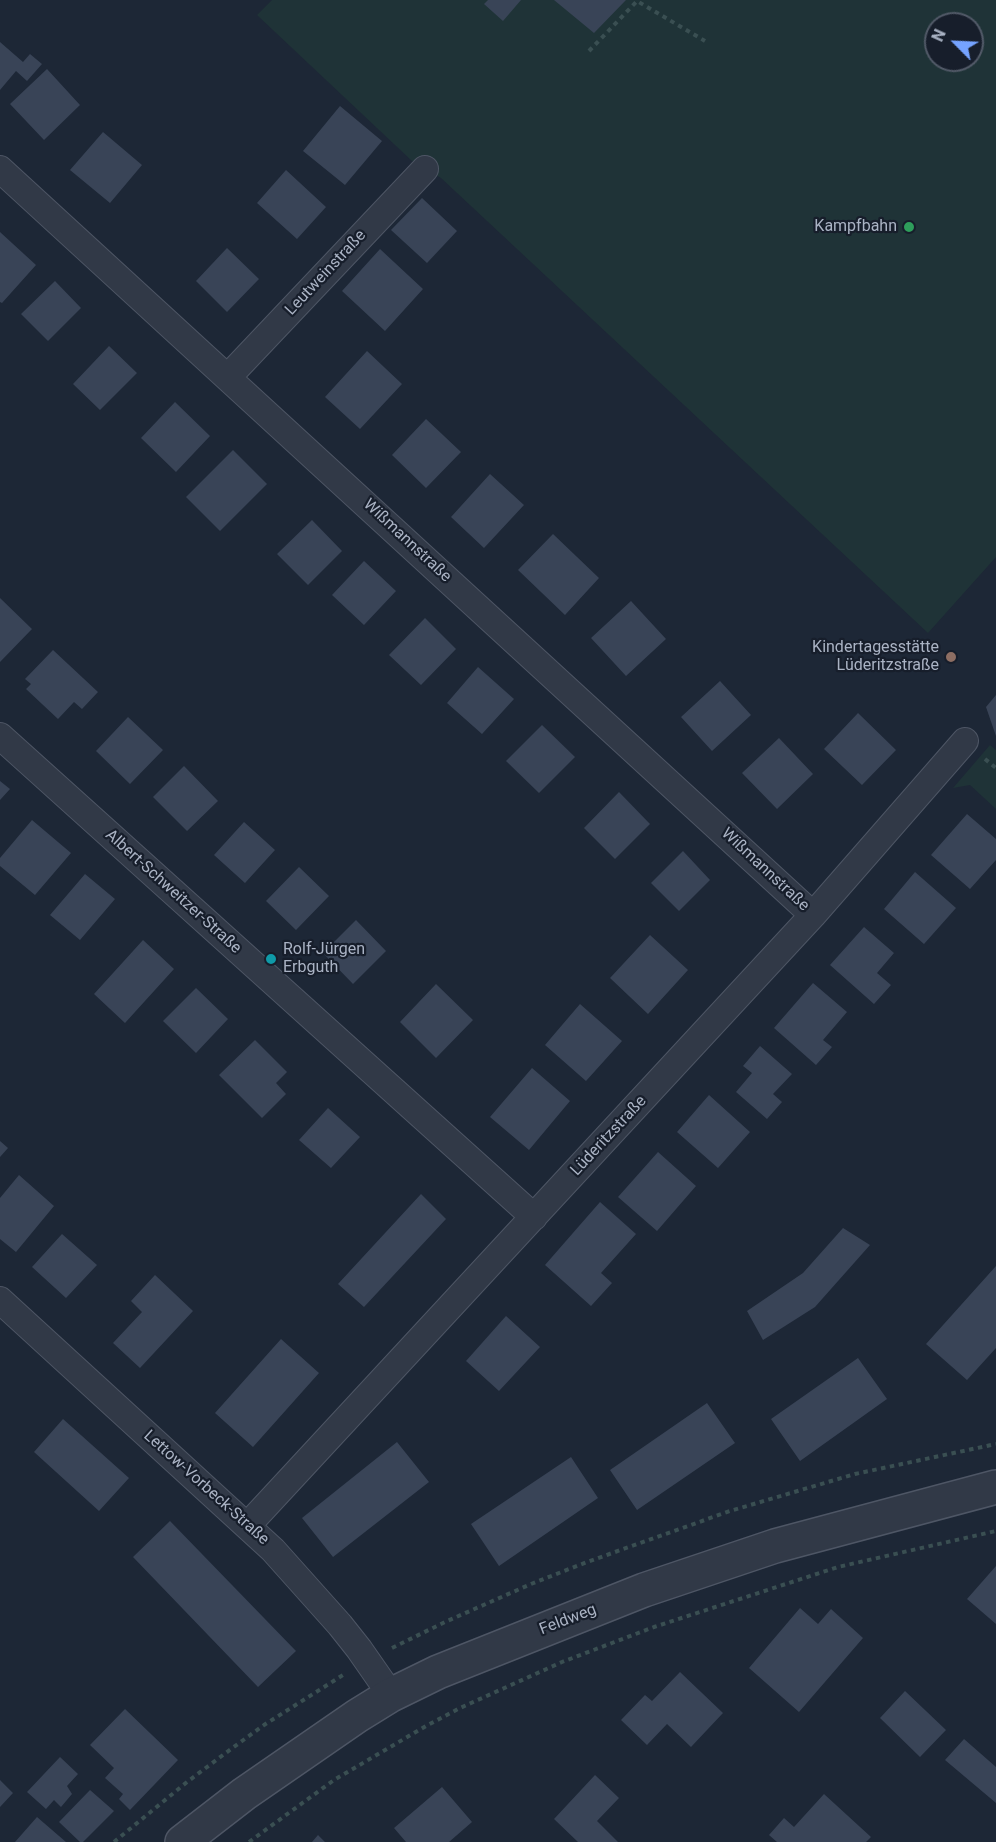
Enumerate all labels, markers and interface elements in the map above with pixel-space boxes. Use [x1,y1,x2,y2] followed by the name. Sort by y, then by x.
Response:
[924,12,984,72] north arrow
[928,26,950,44] text: N
[814,217,897,237] place label: Kampfbahn
[902,220,916,234] marker: Kampfbahn
[282,226,370,320] street label: Leutweinstraße
[359,495,455,587] street label: Wißmannstraße
[812,638,939,676] place label: Kindertagesstätte Lüderitzstraße
[944,650,958,664] marker: Kindertagesstätte Lüderitzstraße
[717,824,813,916] street label: Wißmannstraße
[101,826,245,958] street label: Albert-Schweitzer-Straße
[283,940,365,978] place label: Rolf-Jürgen Erbguth
[264,952,278,966] marker: Rolf-Jürgen Erbguth
[567,1092,651,1180] street label: Lüderitzstraße
[139,1427,273,1549] street label: Lettow-Vorbeck-Straße
[537,1600,599,1640] street label: Feldweg

